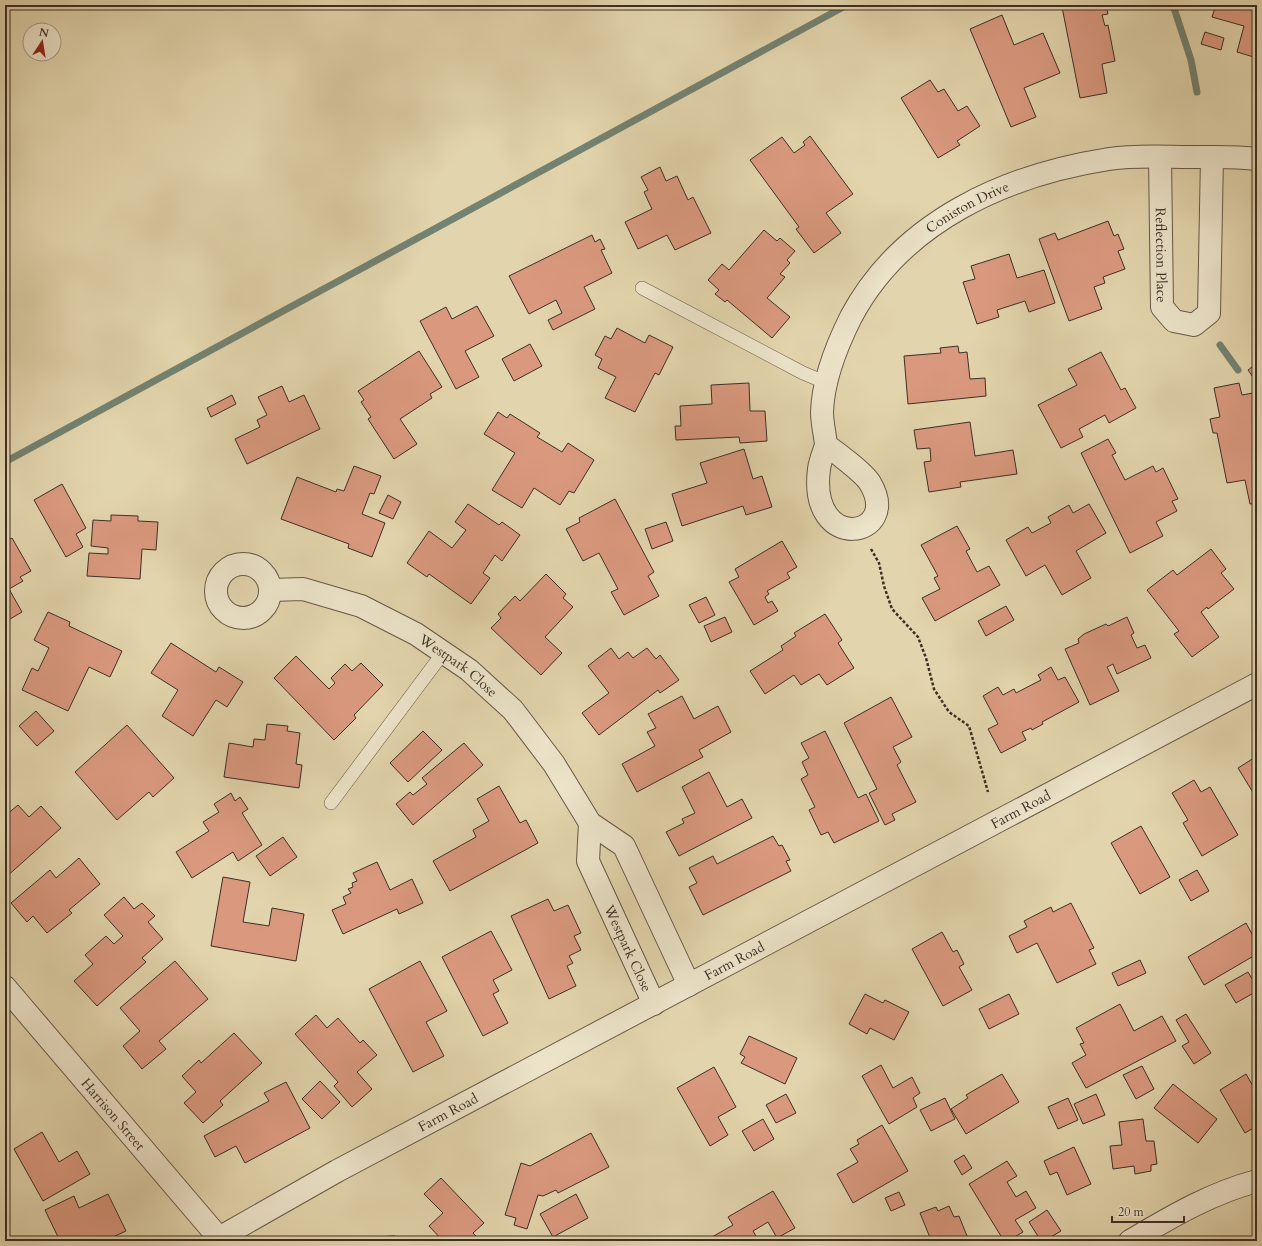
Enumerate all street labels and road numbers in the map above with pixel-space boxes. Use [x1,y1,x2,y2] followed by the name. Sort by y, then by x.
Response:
[922,177,1012,238] street label: Coniston Drive
[1151,207,1171,303] street label: Reflection Place
[414,629,501,701] street label: Westpark Close
[987,786,1055,833] street label: Farm Road
[599,901,656,995] street label: Westpark Close
[701,937,768,985] street label: Farm Road
[77,1074,150,1155] street label: Harrison Street
[415,1089,482,1136] street label: Farm Road

